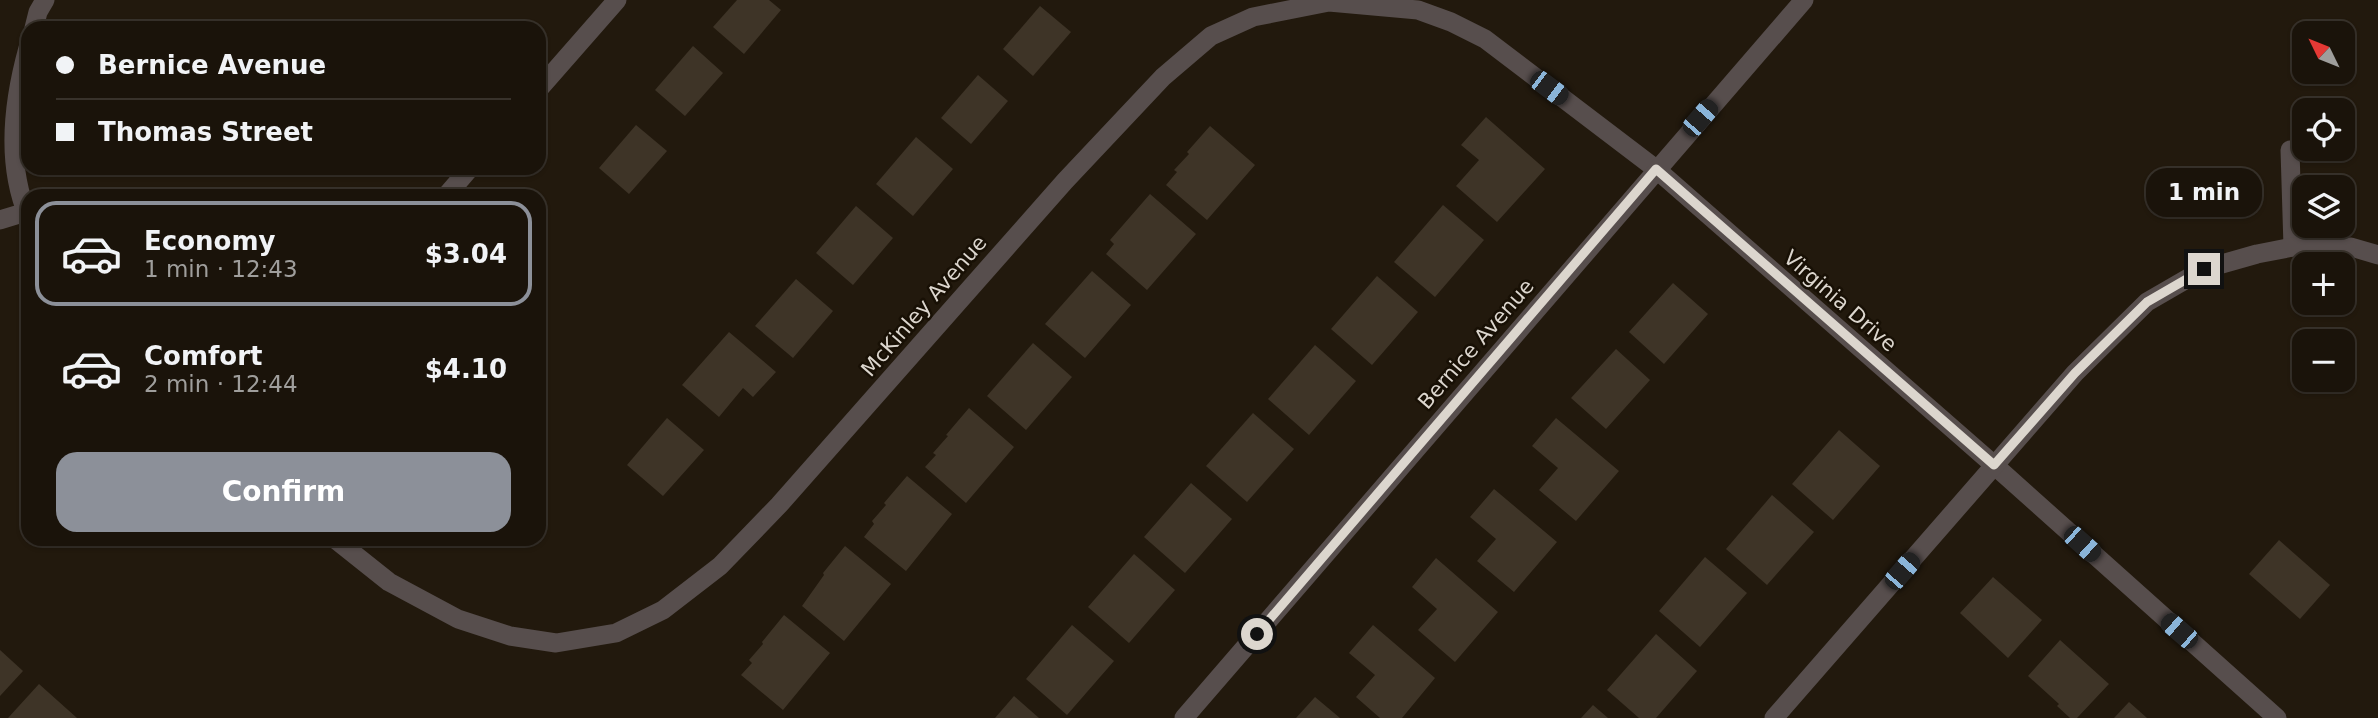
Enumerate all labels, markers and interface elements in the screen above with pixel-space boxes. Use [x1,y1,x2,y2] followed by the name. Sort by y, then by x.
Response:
[2292,21,2356,84] north arrow
[2292,21,2355,392] map controls
[98,50,326,80] text: Bernice Avenue
[1526,67,1573,109] car
[1679,95,1722,141] car
[2292,98,2355,161] button: locate
[98,117,313,147] text: Thomas Street
[2146,168,2262,216] callout: 1 min
[2292,175,2355,238] button: layers
[2168,179,2240,205] text: 1 min
[60,222,123,285] icon: car
[144,226,275,256] text: Economy
[856,231,992,381] street label: McKinley Avenue
[425,239,507,269] text: $3.04
[1779,245,1901,357] street label: Virginia Drive
[2292,252,2355,315] button: +
[2188,253,2220,285] route end
[144,256,298,282] text: 1 min · 12:43
[1413,274,1539,414] street label: Bernice Avenue
[2292,329,2355,392] button: −
[60,337,123,400] icon: car
[144,341,262,371] text: Comfort
[425,354,507,384] text: $4.10
[144,371,298,397] text: 2 min · 12:44
[56,452,511,532] button: Confirm
[2060,522,2105,566] car
[1881,548,1924,594] car
[2157,609,2202,653] car
[1241,618,1273,650] route start

